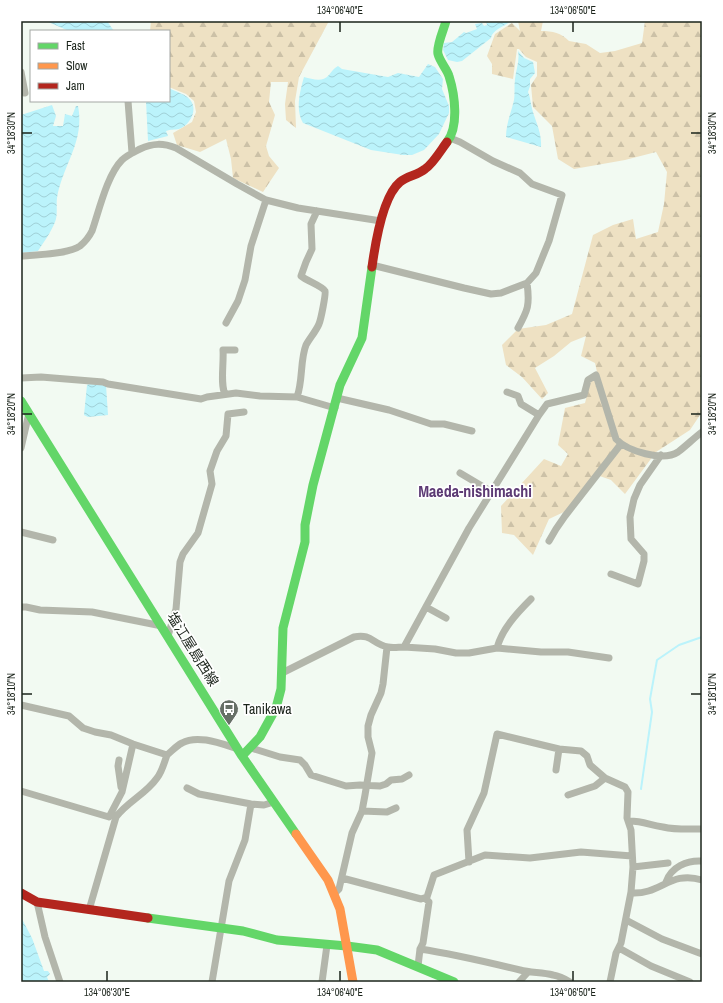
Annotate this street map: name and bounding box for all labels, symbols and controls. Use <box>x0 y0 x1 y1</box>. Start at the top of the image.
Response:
text: 134°06'40"E <box>317 4 363 17</box>
text: 134°06'50"E <box>550 4 596 17</box>
legend <box>30 30 170 102</box>
text: Fast <box>66 38 85 54</box>
text: Slow <box>66 58 88 74</box>
text: Jam <box>66 78 85 94</box>
text: 34°18'30"N <box>5 112 18 154</box>
text: 34°18'30"N <box>706 112 719 154</box>
text: 34°18'20"N <box>5 393 18 435</box>
text: 34°18'20"N <box>706 393 719 435</box>
district label: Maeda-nishimachi <box>418 480 532 502</box>
street label: 塩江屋島西線 <box>163 609 223 689</box>
text: 34°18'10"N <box>5 673 18 715</box>
text: 34°18'10"N <box>706 673 719 715</box>
bus stop icon: Tanikawa <box>218 698 240 726</box>
place label: Tanikawa <box>243 700 292 718</box>
text: 134°06'30"E <box>84 986 130 999</box>
text: 134°06'40"E <box>317 986 363 999</box>
text: 134°06'50"E <box>550 986 596 999</box>

